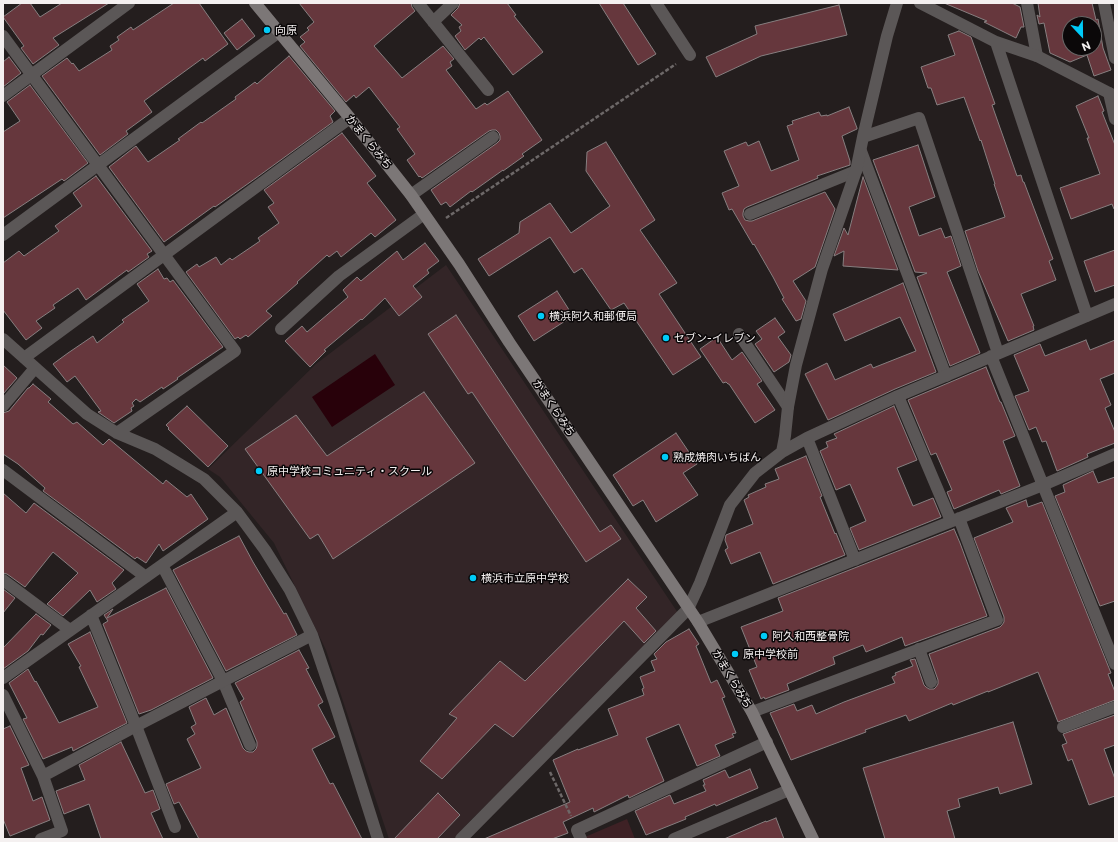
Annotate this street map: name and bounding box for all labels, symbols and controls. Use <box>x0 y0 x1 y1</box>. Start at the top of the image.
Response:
north arrow <box>1062 16 1102 56</box>
place label: 向原 <box>275 23 297 37</box>
marker: 向原 <box>262 25 272 35</box>
text: N <box>1080 39 1093 54</box>
street label: かまくらみち <box>343 112 395 172</box>
place label: 横浜阿久和郵便局 <box>549 309 637 323</box>
marker: 横浜阿久和郵便局 <box>536 311 546 321</box>
place label: セブン-イレブン <box>674 331 756 345</box>
marker: セブン-イレブン <box>661 333 671 343</box>
street label: かまくらみち <box>530 377 578 439</box>
place label: 熟成焼肉いちばん <box>673 450 761 464</box>
marker: 熟成焼肉いちばん <box>660 452 670 462</box>
place label: 原中学校コミュニティ・スクール <box>267 464 432 478</box>
marker: 原中学校コミュニティ・スクール <box>254 466 264 476</box>
place label: 横浜市立原中学校 <box>481 571 569 585</box>
marker: 横浜市立原中学校 <box>468 573 478 583</box>
place label: 阿久和西整骨院 <box>772 629 849 643</box>
marker: 阿久和西整骨院 <box>759 631 769 641</box>
street label: かまくらみち <box>709 647 755 711</box>
place label: 原中学校前 <box>743 647 798 661</box>
marker: 原中学校前 <box>730 649 740 659</box>

